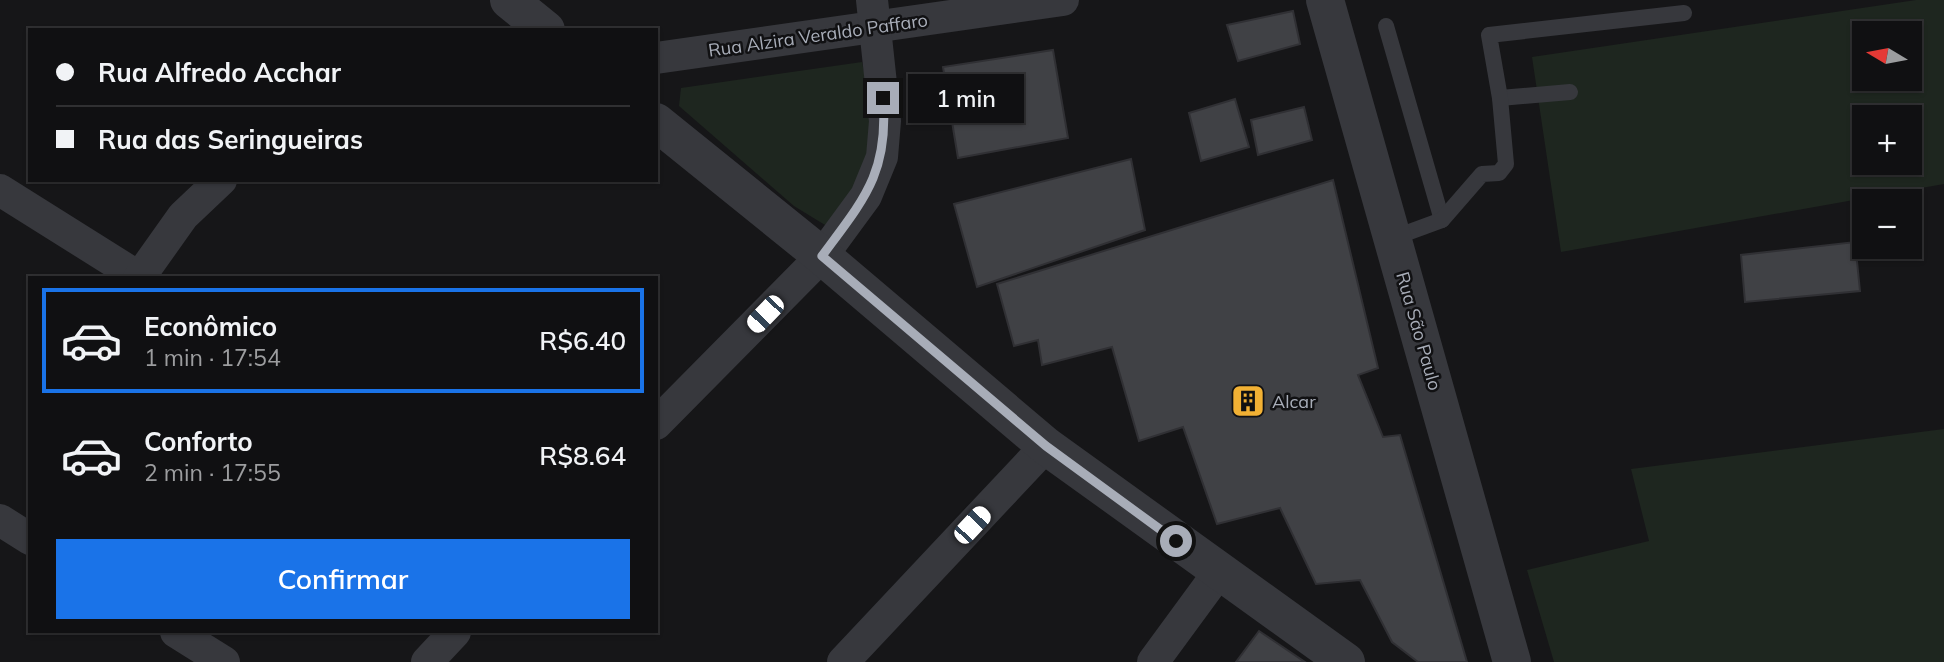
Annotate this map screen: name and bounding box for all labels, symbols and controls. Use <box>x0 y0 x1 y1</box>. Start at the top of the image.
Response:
street label: Rua Alzira Veraldo Paffaro <box>707 8 929 62</box>
north arrow <box>1852 21 1922 91</box>
map controls <box>1852 21 1922 259</box>
text: Rua Alfredo Acchar <box>98 56 341 89</box>
callout: 1 min <box>908 74 1023 122</box>
route end <box>867 82 899 114</box>
text: 1 min <box>936 84 996 113</box>
button: + <box>1852 105 1922 175</box>
text: Rua das Seringueiras <box>98 123 363 156</box>
button: − <box>1852 189 1922 259</box>
street label: Rua São Paulo <box>1391 269 1447 393</box>
car <box>743 292 788 336</box>
icon: car <box>60 309 123 372</box>
text: Econômico <box>144 310 277 343</box>
text: R$6.40 <box>539 324 626 357</box>
text: 1 min · 17:54 <box>144 343 281 372</box>
building icon: Alcar <box>1229 382 1267 420</box>
place label: Alcar <box>1272 390 1316 413</box>
icon: car <box>60 424 123 487</box>
text: Conforto <box>144 425 253 458</box>
text: R$8.64 <box>539 439 626 472</box>
text: 2 min · 17:55 <box>144 458 281 487</box>
car <box>950 502 995 548</box>
route start <box>1160 525 1192 557</box>
button: Confirmar <box>56 539 630 619</box>

